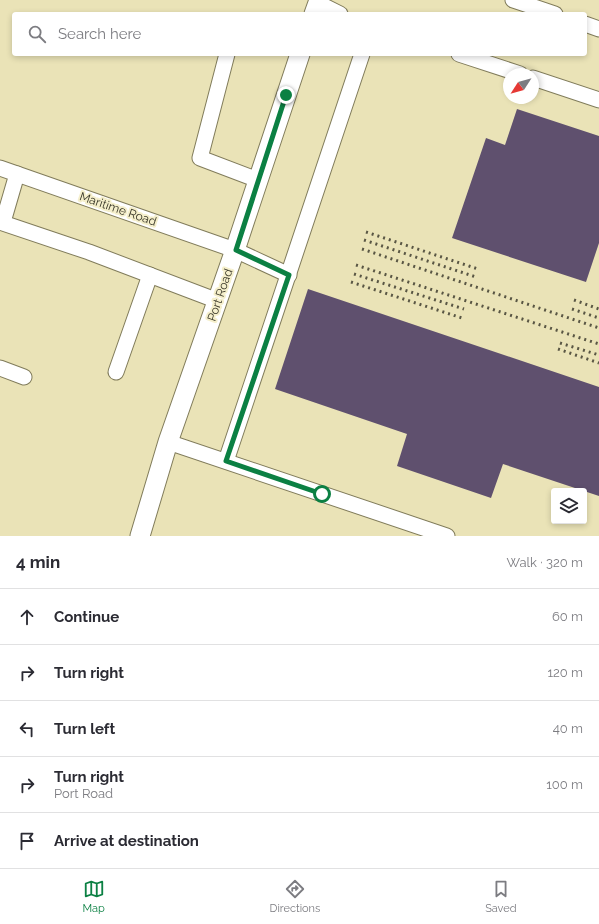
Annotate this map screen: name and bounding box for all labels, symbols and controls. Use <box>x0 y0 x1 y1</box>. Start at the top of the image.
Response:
search box <box>12 12 587 56</box>
icon: search <box>26 23 48 45</box>
text: Search here <box>58 25 141 43</box>
north arrow <box>503 68 539 104</box>
route end <box>277 86 295 104</box>
street label: Maritime Road <box>78 189 158 229</box>
street label: Port Road <box>204 267 236 323</box>
route start <box>313 485 331 503</box>
map controls <box>551 488 587 524</box>
button: layers <box>551 488 587 524</box>
text: 4 min <box>16 552 60 572</box>
text: Walk · 320 m <box>507 555 583 570</box>
icon: ahead <box>16 606 38 628</box>
text: Continue <box>54 608 119 626</box>
text: 60 m <box>552 609 583 624</box>
icon: right <box>16 662 38 684</box>
text: Turn right <box>54 664 124 682</box>
text: 120 m <box>547 665 583 680</box>
icon: left <box>16 718 38 740</box>
text: Turn left <box>54 720 115 738</box>
text: 40 m <box>553 721 583 736</box>
text: Turn right <box>54 768 124 786</box>
icon: right <box>16 774 38 796</box>
text: 100 m <box>546 777 583 792</box>
text: Port Road <box>54 786 113 801</box>
icon: arrive <box>16 830 38 852</box>
text: Arrive at destination <box>54 832 199 850</box>
tab: Map <box>82 878 105 915</box>
tab: Directions <box>270 878 320 915</box>
tab: Saved <box>485 878 517 915</box>

